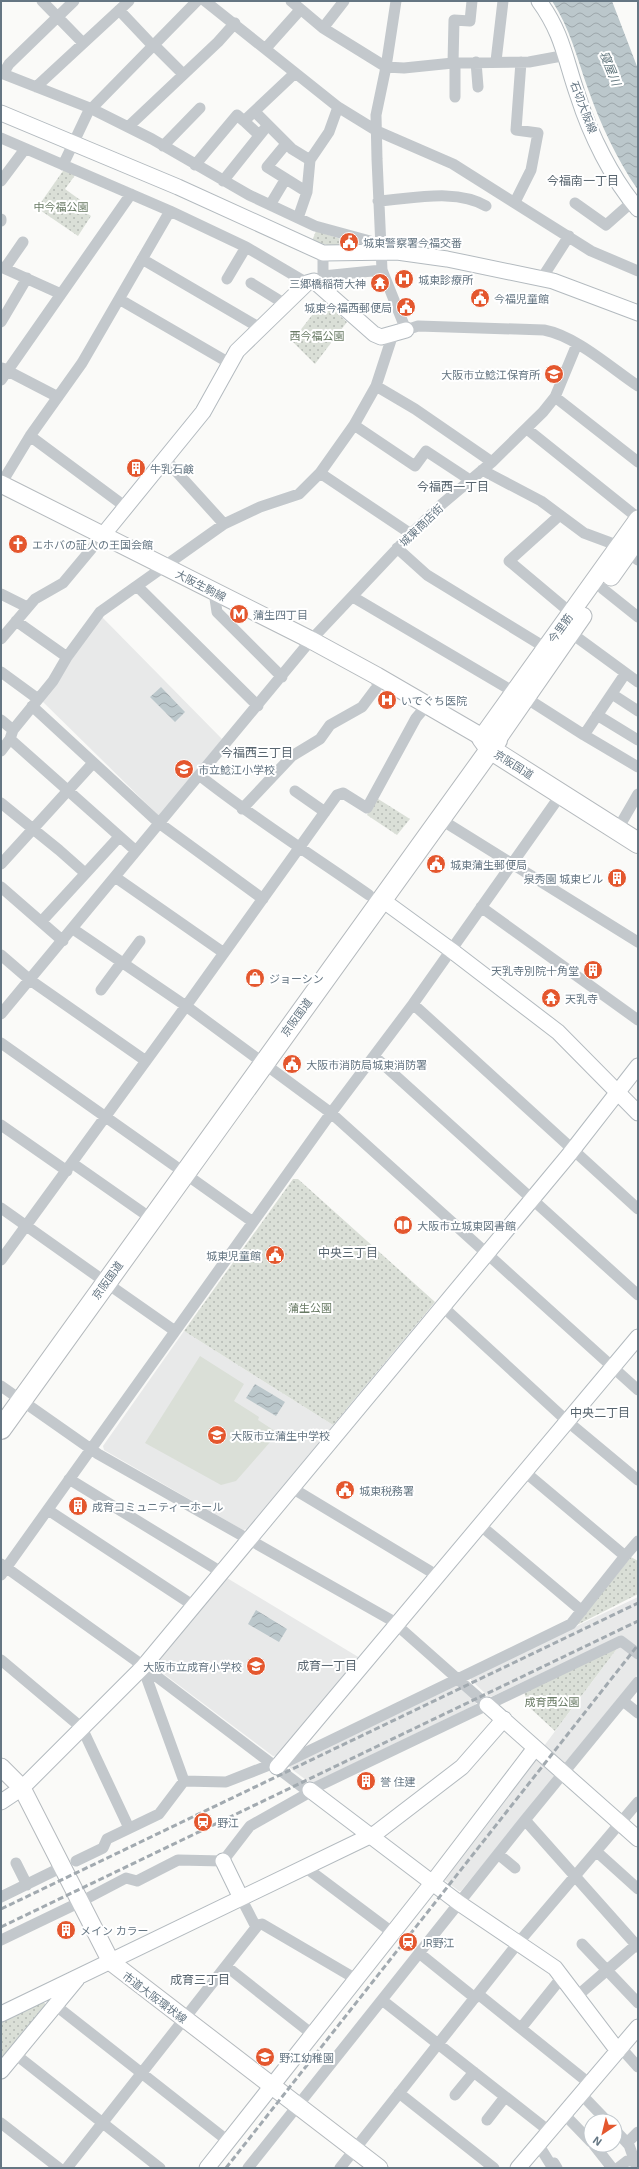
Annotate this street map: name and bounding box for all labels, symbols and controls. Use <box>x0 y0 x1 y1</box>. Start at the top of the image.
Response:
water label: 寝屋川 <box>598 49 625 89</box>
street label: 石切大阪線 <box>568 79 600 135</box>
district label: 今福南一丁目 <box>547 173 619 187</box>
park label: 中今福公園 <box>34 200 89 213</box>
public building icon: 城東警察署今福交番 <box>338 231 360 253</box>
place label: 城東警察署今福交番 <box>363 236 462 249</box>
hospital icon: 城東診療所 <box>393 268 415 290</box>
temple icon: 三郷橋稲荷大神 <box>369 272 391 294</box>
place label: 城東診療所 <box>418 273 474 286</box>
place label: 三郷橋稲荷大神 <box>289 277 366 290</box>
public building icon: 今福児童館 <box>469 287 491 309</box>
place label: 今福児童館 <box>494 292 549 305</box>
public building icon: 城東今福西郵便局 <box>395 296 417 318</box>
place label: 城東今福西郵便局 <box>304 301 392 314</box>
park label: 西今福公園 <box>290 329 345 342</box>
school or university icon: 大阪市立鯰江保育所 <box>543 363 565 385</box>
place label: 大阪市立鯰江保育所 <box>441 368 541 381</box>
building icon: 牛乳石鹸 <box>125 457 147 479</box>
place label: 牛乳石鹸 <box>150 462 194 475</box>
district label: 今福西一丁目 <box>417 479 489 493</box>
street label: 城東商店街 <box>397 501 445 549</box>
church icon: エホバの証人の王国会館 <box>7 533 29 555</box>
place label: エホバの証人の王国会館 <box>32 538 153 551</box>
street label: 大阪生駒線 <box>174 567 228 603</box>
metro station icon: 蒲生四丁目 <box>228 603 250 625</box>
place label: 蒲生四丁目 <box>253 608 308 621</box>
street label: 今里筋 <box>545 611 575 645</box>
hospital icon: いでぐち医院 <box>376 689 398 711</box>
place label: いでぐち医院 <box>401 694 467 707</box>
district label: 今福西三丁目 <box>221 745 293 759</box>
street label: 京阪国道 <box>492 747 536 781</box>
school or university icon: 市立鯰江小学校 <box>173 758 195 780</box>
place label: 市立鯰江小学校 <box>198 763 275 776</box>
public building icon: 城東蒲生郵便局 <box>425 853 447 875</box>
place label: 城東蒲生郵便局 <box>450 858 527 871</box>
building icon: 泉秀園 城東ビル <box>606 867 628 889</box>
place label: 泉秀園 城東ビル <box>524 872 603 885</box>
building icon: 天乳寺別院十角堂 <box>582 959 604 981</box>
place label: 天乳寺別院十角堂 <box>491 964 579 977</box>
shop icon: ジョーシン <box>244 967 266 989</box>
place label: ジョーシン <box>269 972 324 985</box>
temple icon: 天乳寺 <box>540 987 562 1009</box>
place label: 天乳寺 <box>565 992 598 1005</box>
street label: 京阪国道 <box>278 995 314 1039</box>
public building icon: 大阪市消防局城東消防署 <box>281 1053 303 1075</box>
place label: 大阪市消防局城東消防署 <box>306 1058 427 1071</box>
library icon: 大阪市立城東図書館 <box>392 1214 414 1236</box>
place label: 大阪市立城東図書館 <box>417 1219 516 1232</box>
public building icon: 城東児童館 <box>264 1244 286 1266</box>
district label: 中央三丁目 <box>318 1245 378 1259</box>
place label: 城東児童館 <box>206 1249 261 1262</box>
street label: 京阪国道 <box>89 1258 125 1302</box>
park label: 蒲生公園 <box>288 1301 332 1314</box>
district label: 中央二丁目 <box>570 1405 630 1419</box>
school or university icon: 大阪市立蒲生中学校 <box>206 1424 228 1446</box>
place label: 大阪市立蒲生中学校 <box>231 1429 330 1442</box>
public building icon: 城東税務署 <box>334 1479 356 1501</box>
place label: 城東税務署 <box>359 1484 414 1497</box>
building icon: 成育コミュニティーホール <box>67 1495 89 1517</box>
place label: 成育コミュニティーホール <box>92 1500 223 1513</box>
school or university icon: 大阪市立成育小学校 <box>245 1655 267 1677</box>
district label: 成育一丁目 <box>297 1658 357 1672</box>
place label: 大阪市立成育小学校 <box>143 1660 242 1673</box>
park label: 成育西公園 <box>525 1695 580 1708</box>
building icon: 誉 住建 <box>355 1770 377 1792</box>
place label: 誉 住建 <box>380 1775 415 1788</box>
station icon: 野江 <box>192 1811 214 1833</box>
place label: 野江 <box>217 1816 239 1829</box>
building icon: メイン カラー <box>55 1919 77 1941</box>
place label: メイン カラー <box>80 1924 148 1937</box>
station icon: JR野江 <box>397 1931 419 1953</box>
place label: JR野江 <box>422 1936 455 1949</box>
street label: 市道大阪環状線 <box>120 1969 190 2025</box>
district label: 成育三丁目 <box>170 1972 230 1986</box>
school or university icon: 野江幼稚園 <box>254 2046 276 2068</box>
place label: 野江幼稚園 <box>279 2051 334 2064</box>
north arrow <box>583 2113 623 2153</box>
text: N <box>590 2134 604 2149</box>

